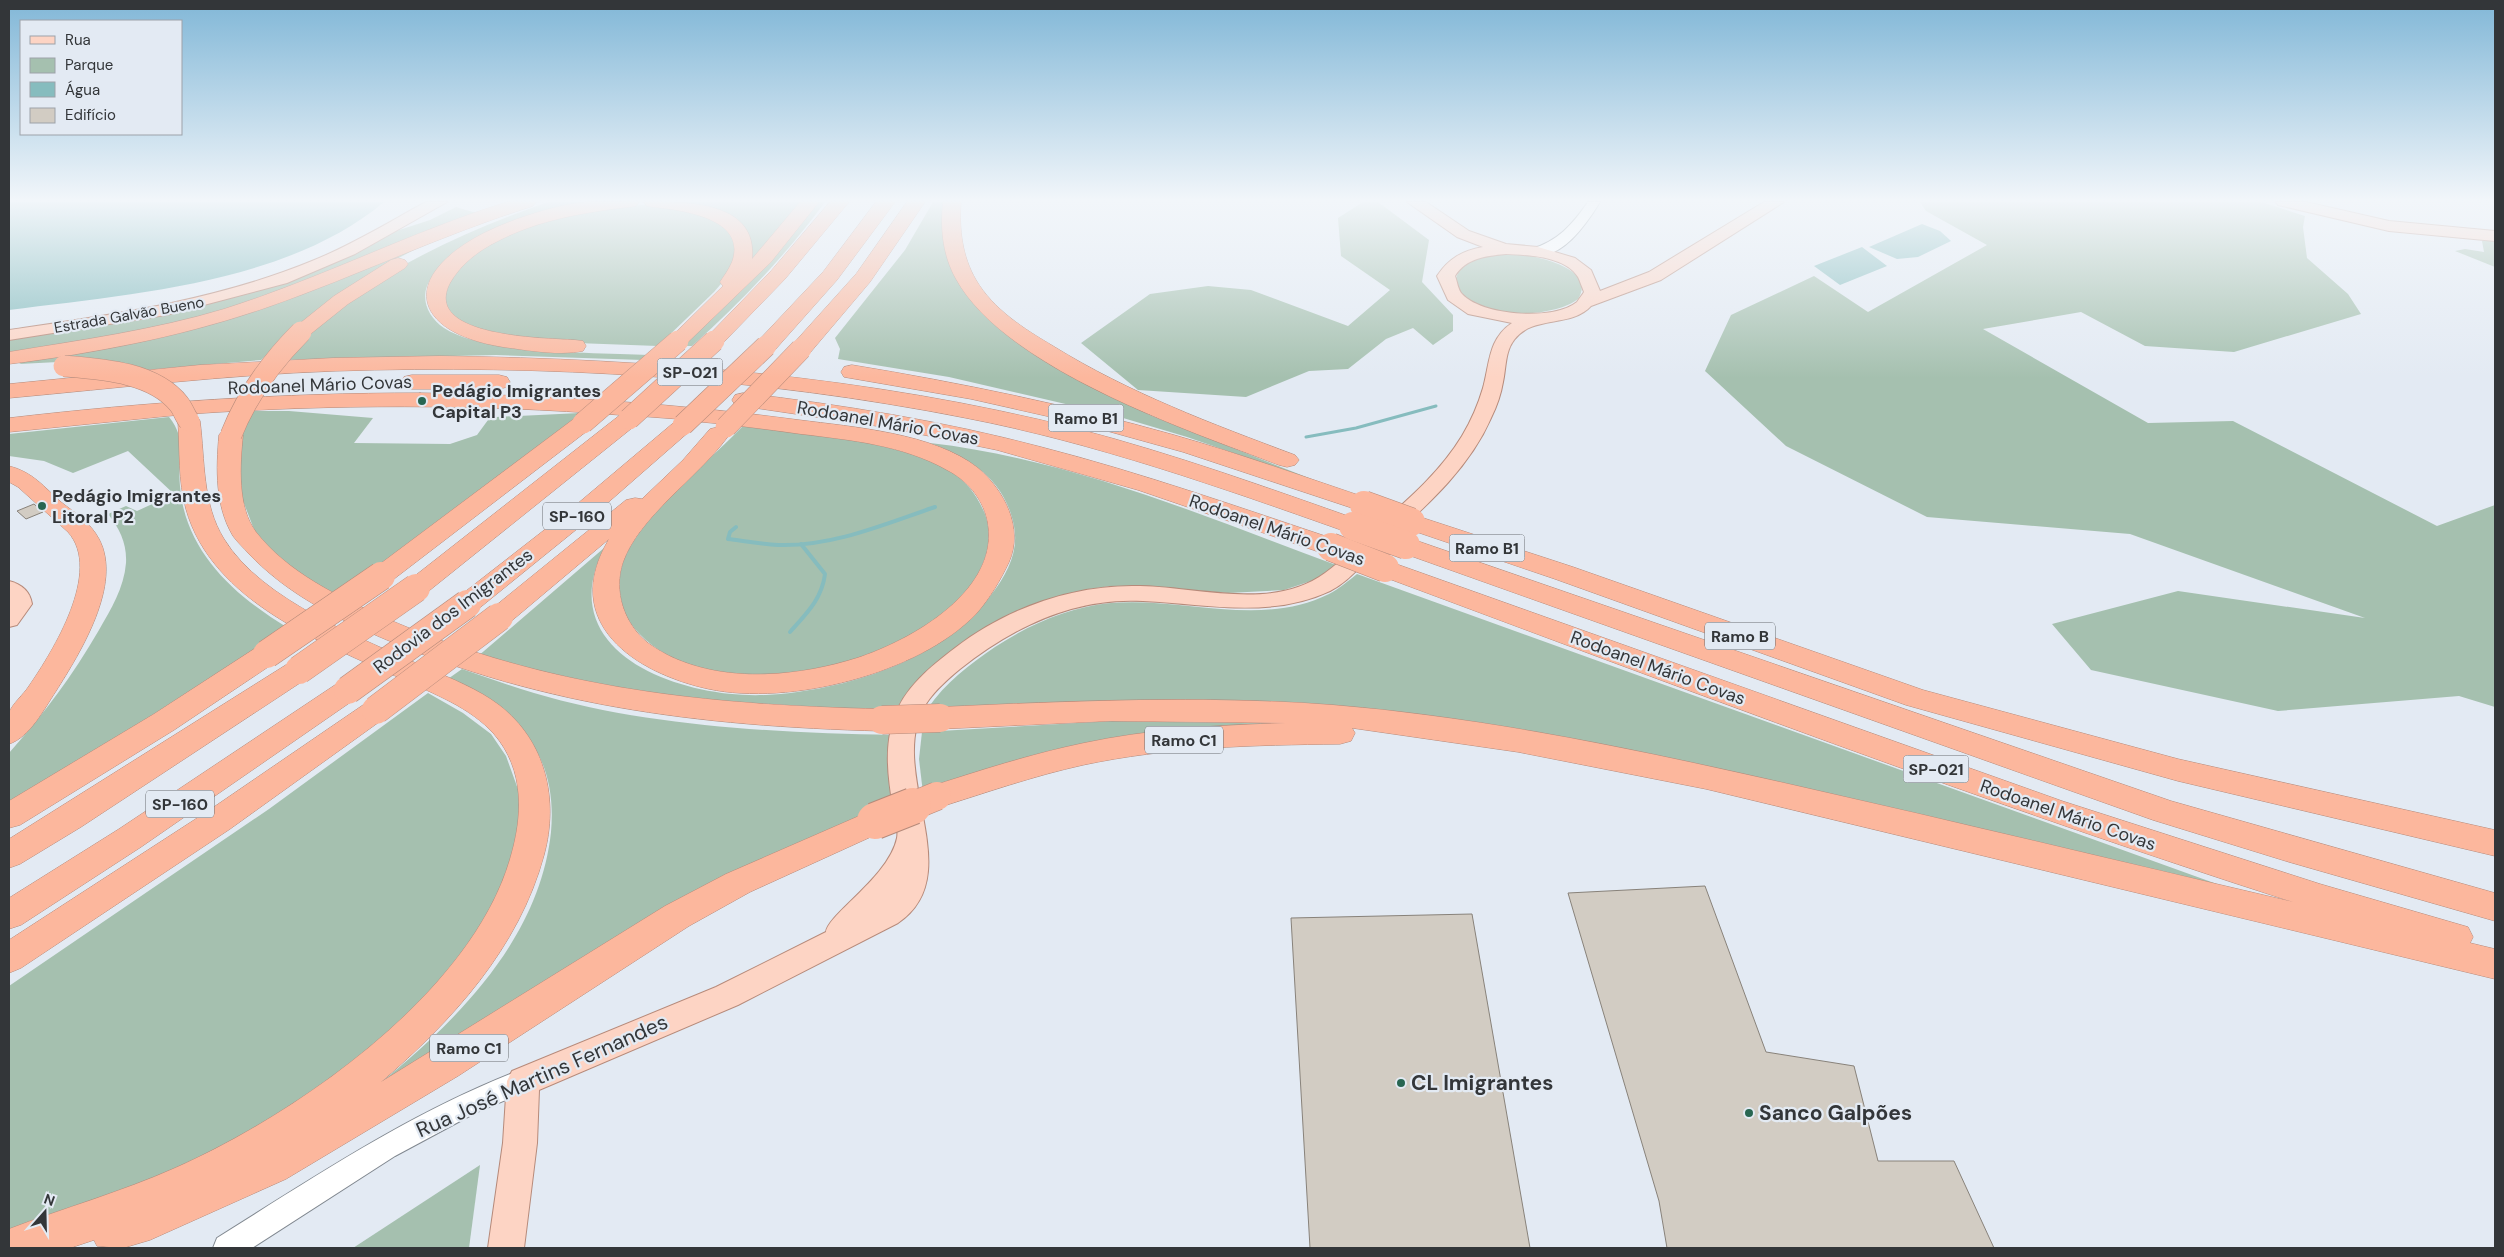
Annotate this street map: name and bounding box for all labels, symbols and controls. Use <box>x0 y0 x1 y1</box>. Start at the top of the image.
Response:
legend <box>20 20 182 135</box>
text: Rua <box>65 30 91 50</box>
text: Parque <box>65 55 113 75</box>
text: Água <box>65 80 100 100</box>
text: Edifício <box>65 105 116 125</box>
street label: Estrada Galvão Bueno <box>52 292 206 338</box>
road number: SP-021 <box>658 358 722 386</box>
street label: Rodoanel Mário Covas <box>227 370 413 400</box>
place label: Pedágio Imigrantes Capital P3 <box>432 379 601 424</box>
marker: Pedágio Imigrantes Capital P3 <box>416 395 428 407</box>
street label: Rodoanel Mário Covas <box>795 395 981 451</box>
road number: Ramo B1 <box>1048 404 1124 432</box>
place label: Pedágio Imigrantes Litoral P2 <box>52 484 221 529</box>
street label: Rodoanel Mário Covas <box>1186 489 1368 571</box>
marker: Pedágio Imigrantes Litoral P2 <box>36 500 48 512</box>
road number: SP-160 <box>543 502 611 530</box>
road number: Ramo B1 <box>1450 534 1524 562</box>
street label: Rodovia dos Imigrantes <box>368 543 538 679</box>
road number: Ramo B <box>1705 622 1775 650</box>
street label: Rodoanel Mário Covas <box>1567 625 1749 711</box>
road number: Ramo C1 <box>1145 726 1223 754</box>
road number: SP-021 <box>1904 756 1968 782</box>
street label: Rodoanel Mário Covas <box>1977 774 2159 856</box>
road number: SP-160 <box>146 791 214 818</box>
street label: Rua José Martins Fernandes <box>412 1008 672 1144</box>
road number: Ramo C1 <box>430 1034 508 1062</box>
place label: CL Imigrantes <box>1411 1069 1553 1097</box>
marker: CL Imigrantes <box>1395 1077 1407 1089</box>
place label: Sanco Galpões <box>1759 1099 1912 1127</box>
marker: Sanco Galpões <box>1743 1107 1755 1119</box>
north arrow <box>20 1187 70 1237</box>
text: N <box>42 1190 57 1210</box>

